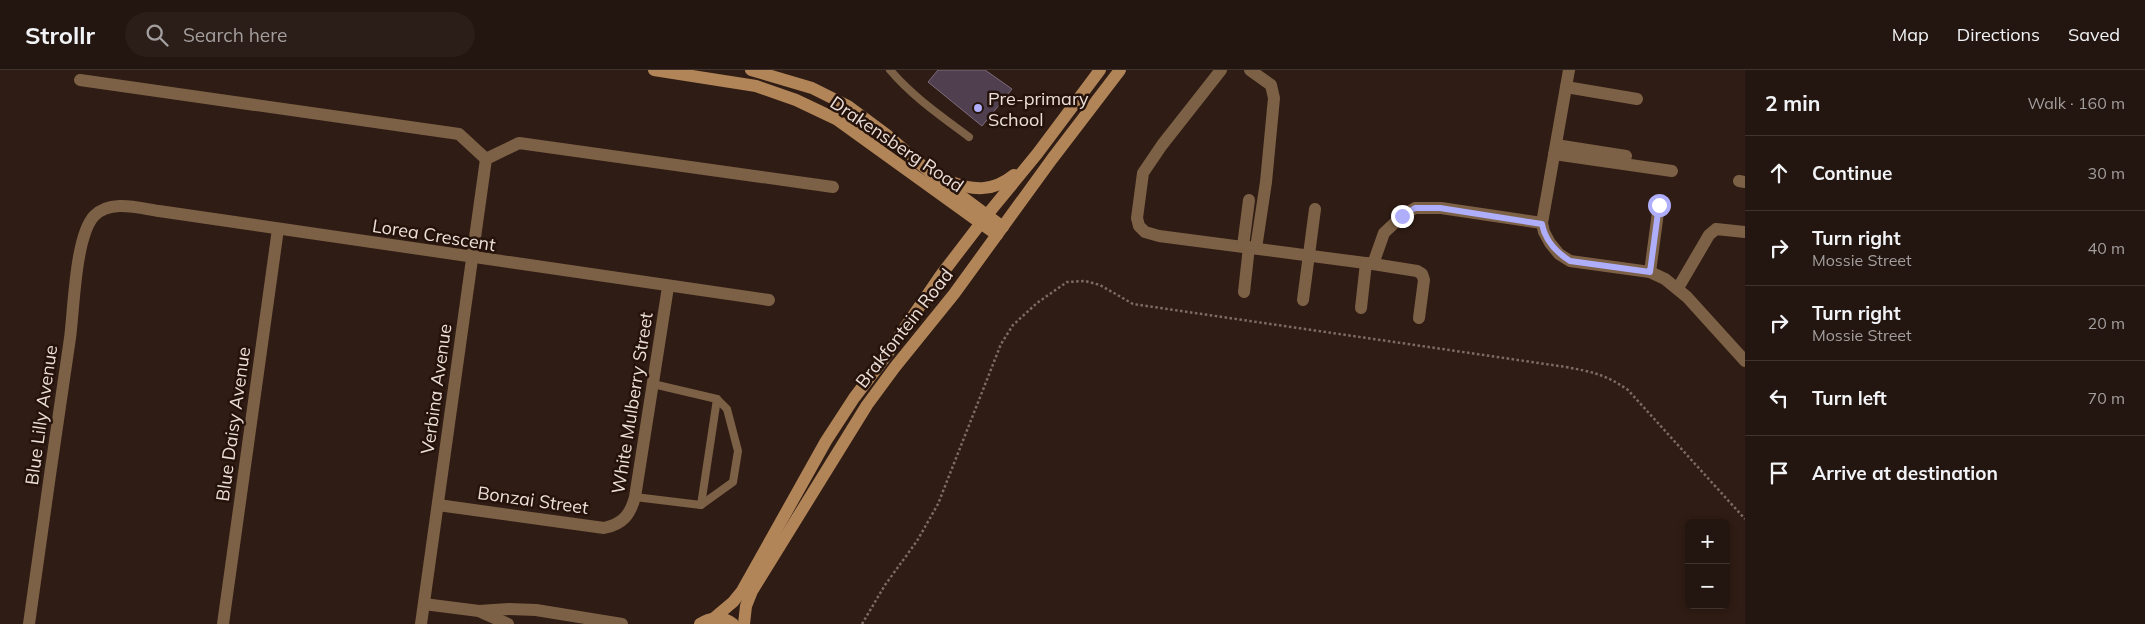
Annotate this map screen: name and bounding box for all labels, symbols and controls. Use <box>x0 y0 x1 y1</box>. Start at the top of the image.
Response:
search box <box>125 12 475 57</box>
text: Strollr <box>25 20 95 50</box>
icon: search <box>143 21 171 49</box>
text: Search here <box>183 23 287 47</box>
text: Map <box>1892 23 1929 46</box>
text: Directions <box>1957 23 2040 46</box>
text: Saved <box>2068 23 2120 46</box>
place label: Pre-primary School <box>988 87 1089 131</box>
text: 2 min <box>1765 90 1820 116</box>
street label: Drakensberg Road <box>826 91 968 197</box>
text: Walk · 160 m <box>2027 93 2125 113</box>
marker: Pre-primary School <box>972 102 984 114</box>
icon: ahead <box>1765 159 1793 187</box>
text: Continue <box>1812 161 1892 185</box>
text: 30 m <box>2088 163 2125 183</box>
route start <box>1648 194 1671 217</box>
route end <box>1391 205 1414 228</box>
street label: Lorea Crescent <box>371 214 497 256</box>
text: Turn right <box>1812 226 1901 250</box>
icon: right <box>1765 234 1793 262</box>
text: 40 m <box>2088 238 2125 258</box>
text: Mossie Street <box>1812 250 1912 270</box>
street label: Brakfontein Road <box>850 264 958 392</box>
text: Turn right <box>1812 301 1901 325</box>
icon: right <box>1765 309 1793 337</box>
street label: White Mulberry Street <box>606 310 658 496</box>
text: 20 m <box>2088 313 2125 333</box>
street label: Verbina Avenue <box>415 322 457 456</box>
text: Mossie Street <box>1812 325 1912 345</box>
street label: Blue Lilly Avenue <box>20 344 62 486</box>
street label: Blue Daisy Avenue <box>211 345 255 503</box>
icon: left <box>1765 384 1793 412</box>
text: Turn left <box>1812 386 1887 410</box>
text: 70 m <box>2088 388 2125 408</box>
icon: arrive <box>1765 459 1793 487</box>
text: Arrive at destination <box>1812 461 1998 485</box>
street label: Bonzai Street <box>476 481 590 519</box>
map controls <box>1685 519 1730 609</box>
button: + <box>1685 519 1730 564</box>
button: − <box>1685 564 1730 609</box>

